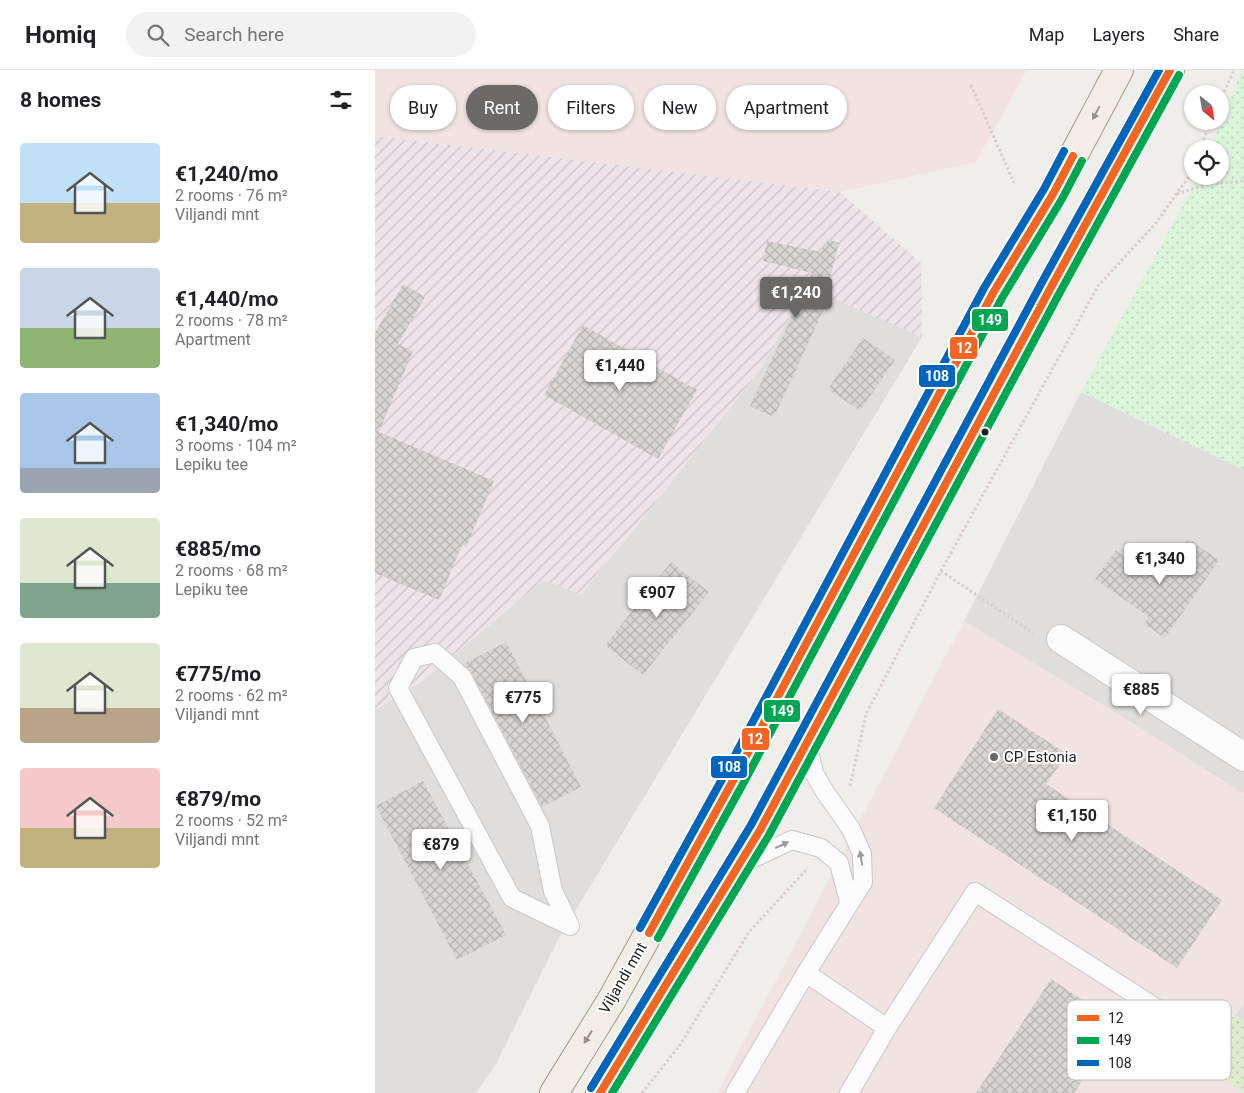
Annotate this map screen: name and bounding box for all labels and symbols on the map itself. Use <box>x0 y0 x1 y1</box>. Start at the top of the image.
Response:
north arrow <box>1184 85 1229 130</box>
one-way arrow <box>1092 106 1100 120</box>
pin: €1,240 <box>755 276 837 319</box>
line badge: 149 <box>971 308 1009 332</box>
text: 149 <box>978 312 1002 328</box>
line badge: 12 <box>949 336 978 360</box>
text: 12 <box>956 340 972 356</box>
pin: €1,440 <box>579 350 661 392</box>
line badge: 108 <box>918 364 956 388</box>
text: 108 <box>925 368 949 384</box>
unlabelled marker <box>980 427 990 437</box>
pin: €1,340 <box>1119 542 1201 585</box>
pin: €907 <box>627 576 687 619</box>
pin: €885 <box>1111 674 1171 716</box>
pin: €775 <box>493 682 553 724</box>
line badge: 149 <box>763 699 801 723</box>
text: 149 <box>770 703 794 719</box>
line badge: 12 <box>741 727 770 751</box>
text: 12 <box>747 731 763 747</box>
place label: CP Estonia <box>1004 748 1077 766</box>
marker: CP Estonia <box>988 751 1000 763</box>
line badge: 108 <box>710 755 748 779</box>
text: 108 <box>717 759 741 775</box>
pin: €1,150 <box>1031 800 1113 842</box>
pin: €879 <box>411 828 471 871</box>
one-way arrow <box>775 841 790 849</box>
one-way arrow <box>857 849 865 865</box>
street label: Viljandi mnt <box>595 939 651 1017</box>
legend <box>1067 1000 1231 1080</box>
text: 12 <box>1108 1010 1124 1026</box>
one-way arrow <box>584 1031 593 1044</box>
text: 149 <box>1108 1032 1132 1048</box>
text: 108 <box>1108 1055 1132 1071</box>

